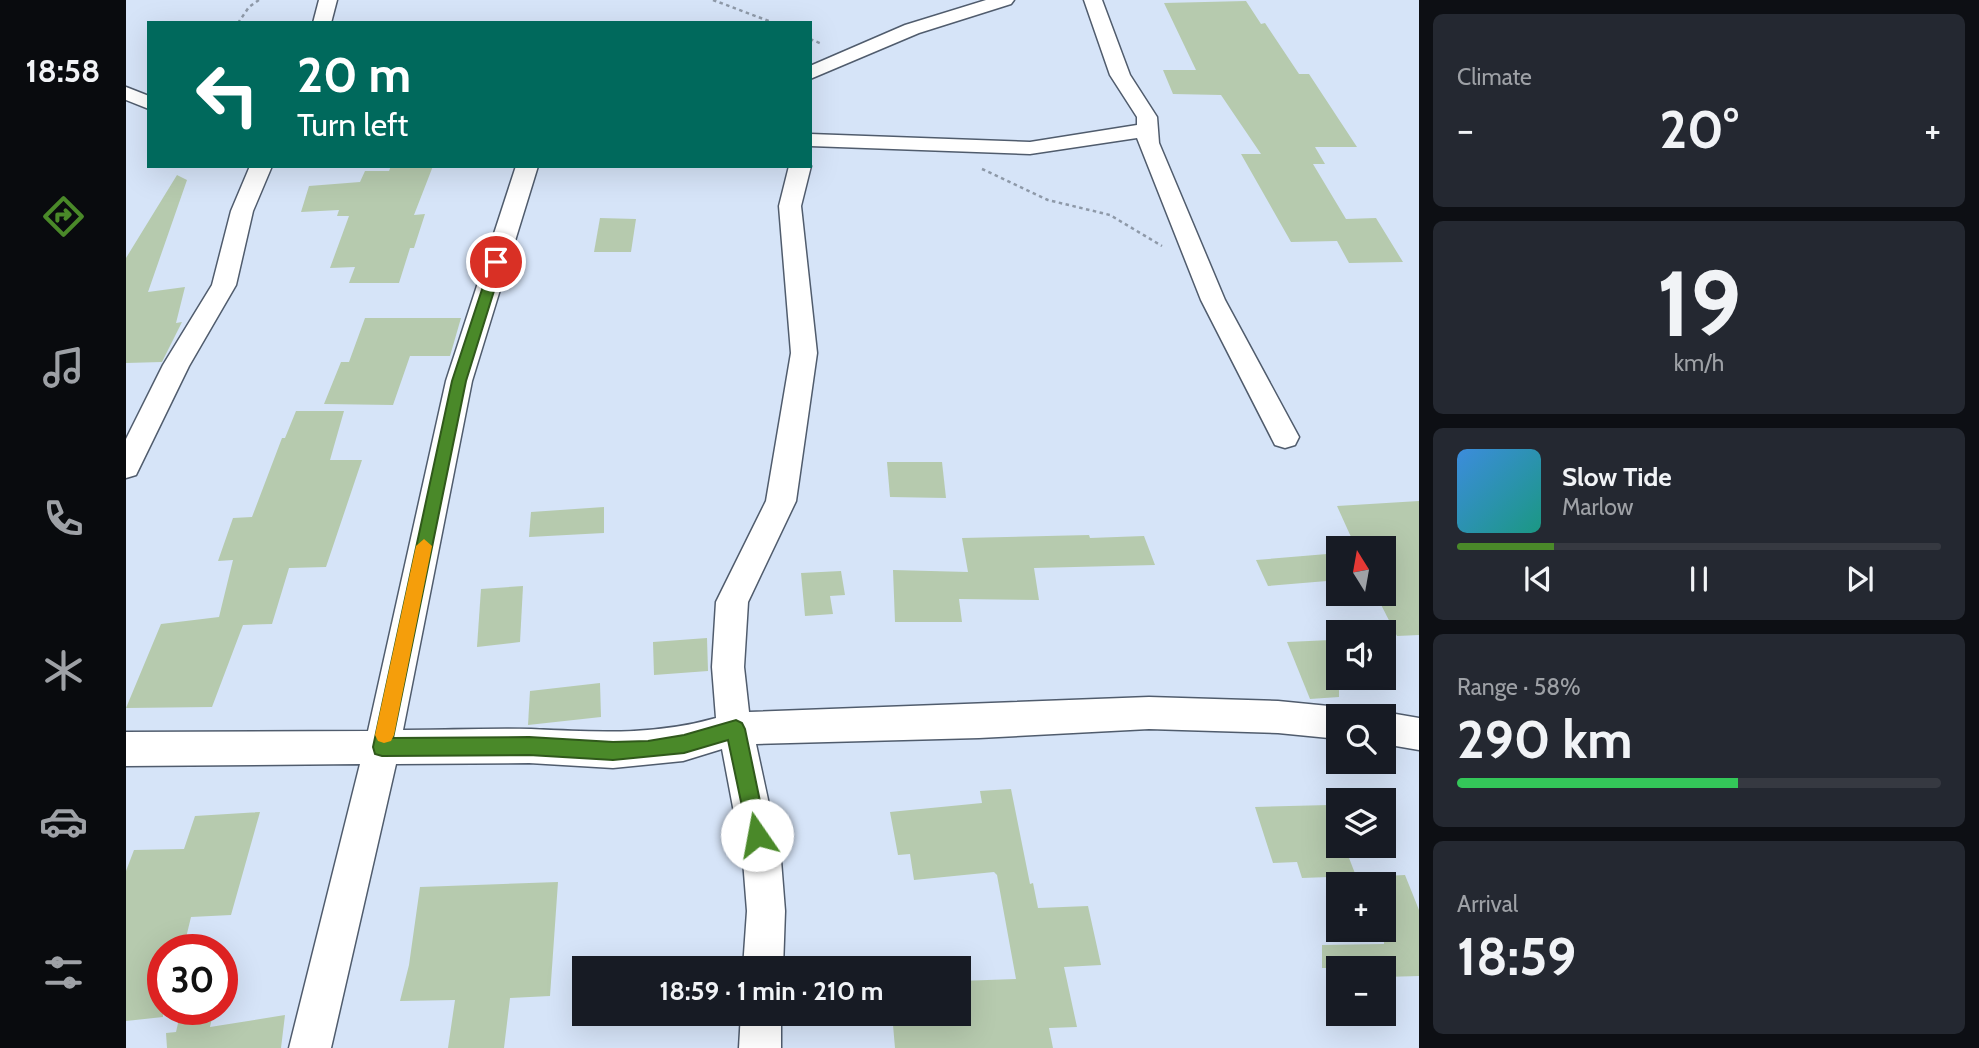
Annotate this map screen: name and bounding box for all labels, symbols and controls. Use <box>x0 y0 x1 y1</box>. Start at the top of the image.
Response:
text: 20 m <box>297 45 411 104</box>
icon: left <box>182 49 273 140</box>
text: 18:58 <box>26 51 100 90</box>
text: Climate <box>1457 63 1532 91</box>
text: 20° <box>1659 98 1739 161</box>
text: Turn left <box>297 105 408 144</box>
text: − <box>1457 106 1474 153</box>
text: + <box>1924 106 1941 153</box>
icon: directions <box>39 192 88 241</box>
pin <box>466 232 526 292</box>
icon: arrive <box>477 243 515 281</box>
text: 19 <box>1657 248 1741 359</box>
icon: music <box>39 343 88 392</box>
text: km/h <box>1674 349 1724 377</box>
text: Slow Tide <box>1562 461 1672 493</box>
text: Marlow <box>1562 493 1633 521</box>
icon: phone <box>39 494 88 543</box>
north arrow <box>1326 536 1396 606</box>
map controls <box>1326 536 1396 1026</box>
icon: previous <box>1519 560 1557 598</box>
icon: pause <box>1680 560 1718 598</box>
icon: next <box>1841 560 1879 598</box>
button: sound <box>1326 620 1396 690</box>
icon: climate <box>39 646 88 695</box>
text: Range · 58% <box>1457 673 1581 701</box>
button: search <box>1326 704 1396 774</box>
text: 290 km <box>1457 708 1633 771</box>
button: layers <box>1326 788 1396 858</box>
icon: car <box>39 797 88 846</box>
position arrow <box>720 798 794 872</box>
button: + <box>1326 872 1396 942</box>
text: Arrival <box>1457 890 1518 918</box>
text: 18:59 <box>1457 925 1576 988</box>
speed limit sign: 30 <box>147 934 238 1025</box>
icon: filters <box>39 948 88 997</box>
button: − <box>1326 956 1396 1026</box>
text: 18:59 · 1 min · 210 m <box>660 975 883 1007</box>

